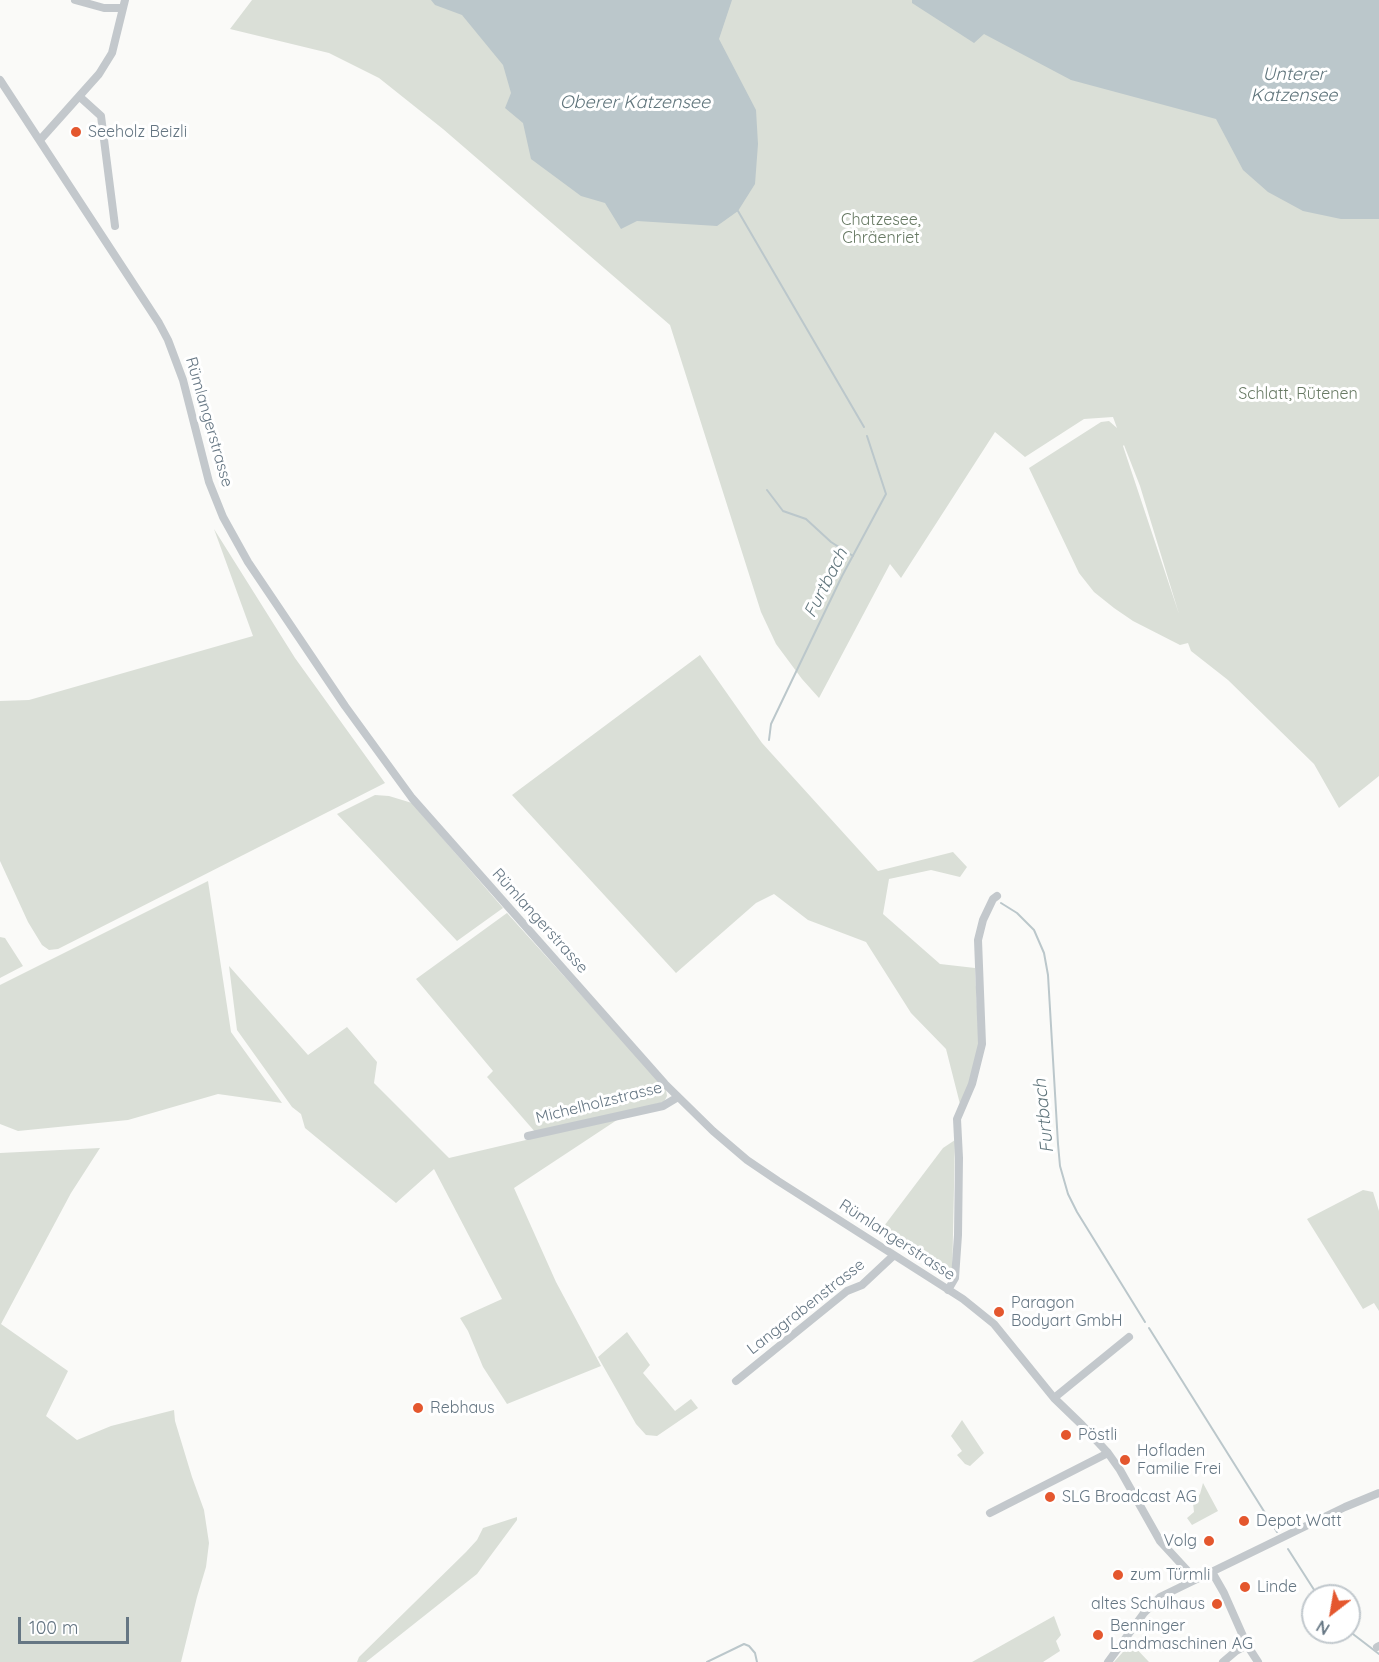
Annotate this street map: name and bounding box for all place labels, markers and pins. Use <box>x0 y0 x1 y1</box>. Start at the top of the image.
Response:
place label: Seeholz Beizli <box>88 122 187 142</box>
marker: Seeholz Beizli <box>69 125 83 139</box>
place label: Paragon Bodyart GmbH <box>1011 1293 1122 1331</box>
marker: Paragon Bodyart GmbH <box>992 1305 1006 1319</box>
place label: Rebhaus <box>430 1398 495 1418</box>
marker: Rebhaus <box>411 1401 425 1415</box>
place label: Pöstli <box>1078 1425 1117 1445</box>
marker: Pöstli <box>1059 1428 1073 1442</box>
place label: Hofladen Familie Frei <box>1137 1441 1221 1479</box>
marker: Hofladen Familie Frei <box>1118 1453 1132 1467</box>
place label: SLG Broadcast AG <box>1062 1487 1197 1507</box>
marker: SLG Broadcast AG <box>1043 1490 1057 1504</box>
place label: Depot Watt <box>1256 1511 1342 1531</box>
marker: Depot Watt <box>1237 1514 1251 1528</box>
place label: Volg <box>1164 1531 1197 1551</box>
marker: Volg <box>1202 1534 1216 1548</box>
place label: zum Türmli <box>1130 1565 1210 1585</box>
marker: zum Türmli <box>1111 1568 1125 1582</box>
place label: Linde <box>1257 1577 1297 1597</box>
marker: Linde <box>1238 1580 1252 1594</box>
place label: altes Schulhaus <box>1091 1594 1205 1614</box>
marker: altes Schulhaus <box>1210 1597 1224 1611</box>
place label: Benninger Landmaschinen AG <box>1110 1616 1253 1654</box>
marker: Benninger Landmaschinen AG <box>1091 1628 1105 1642</box>

